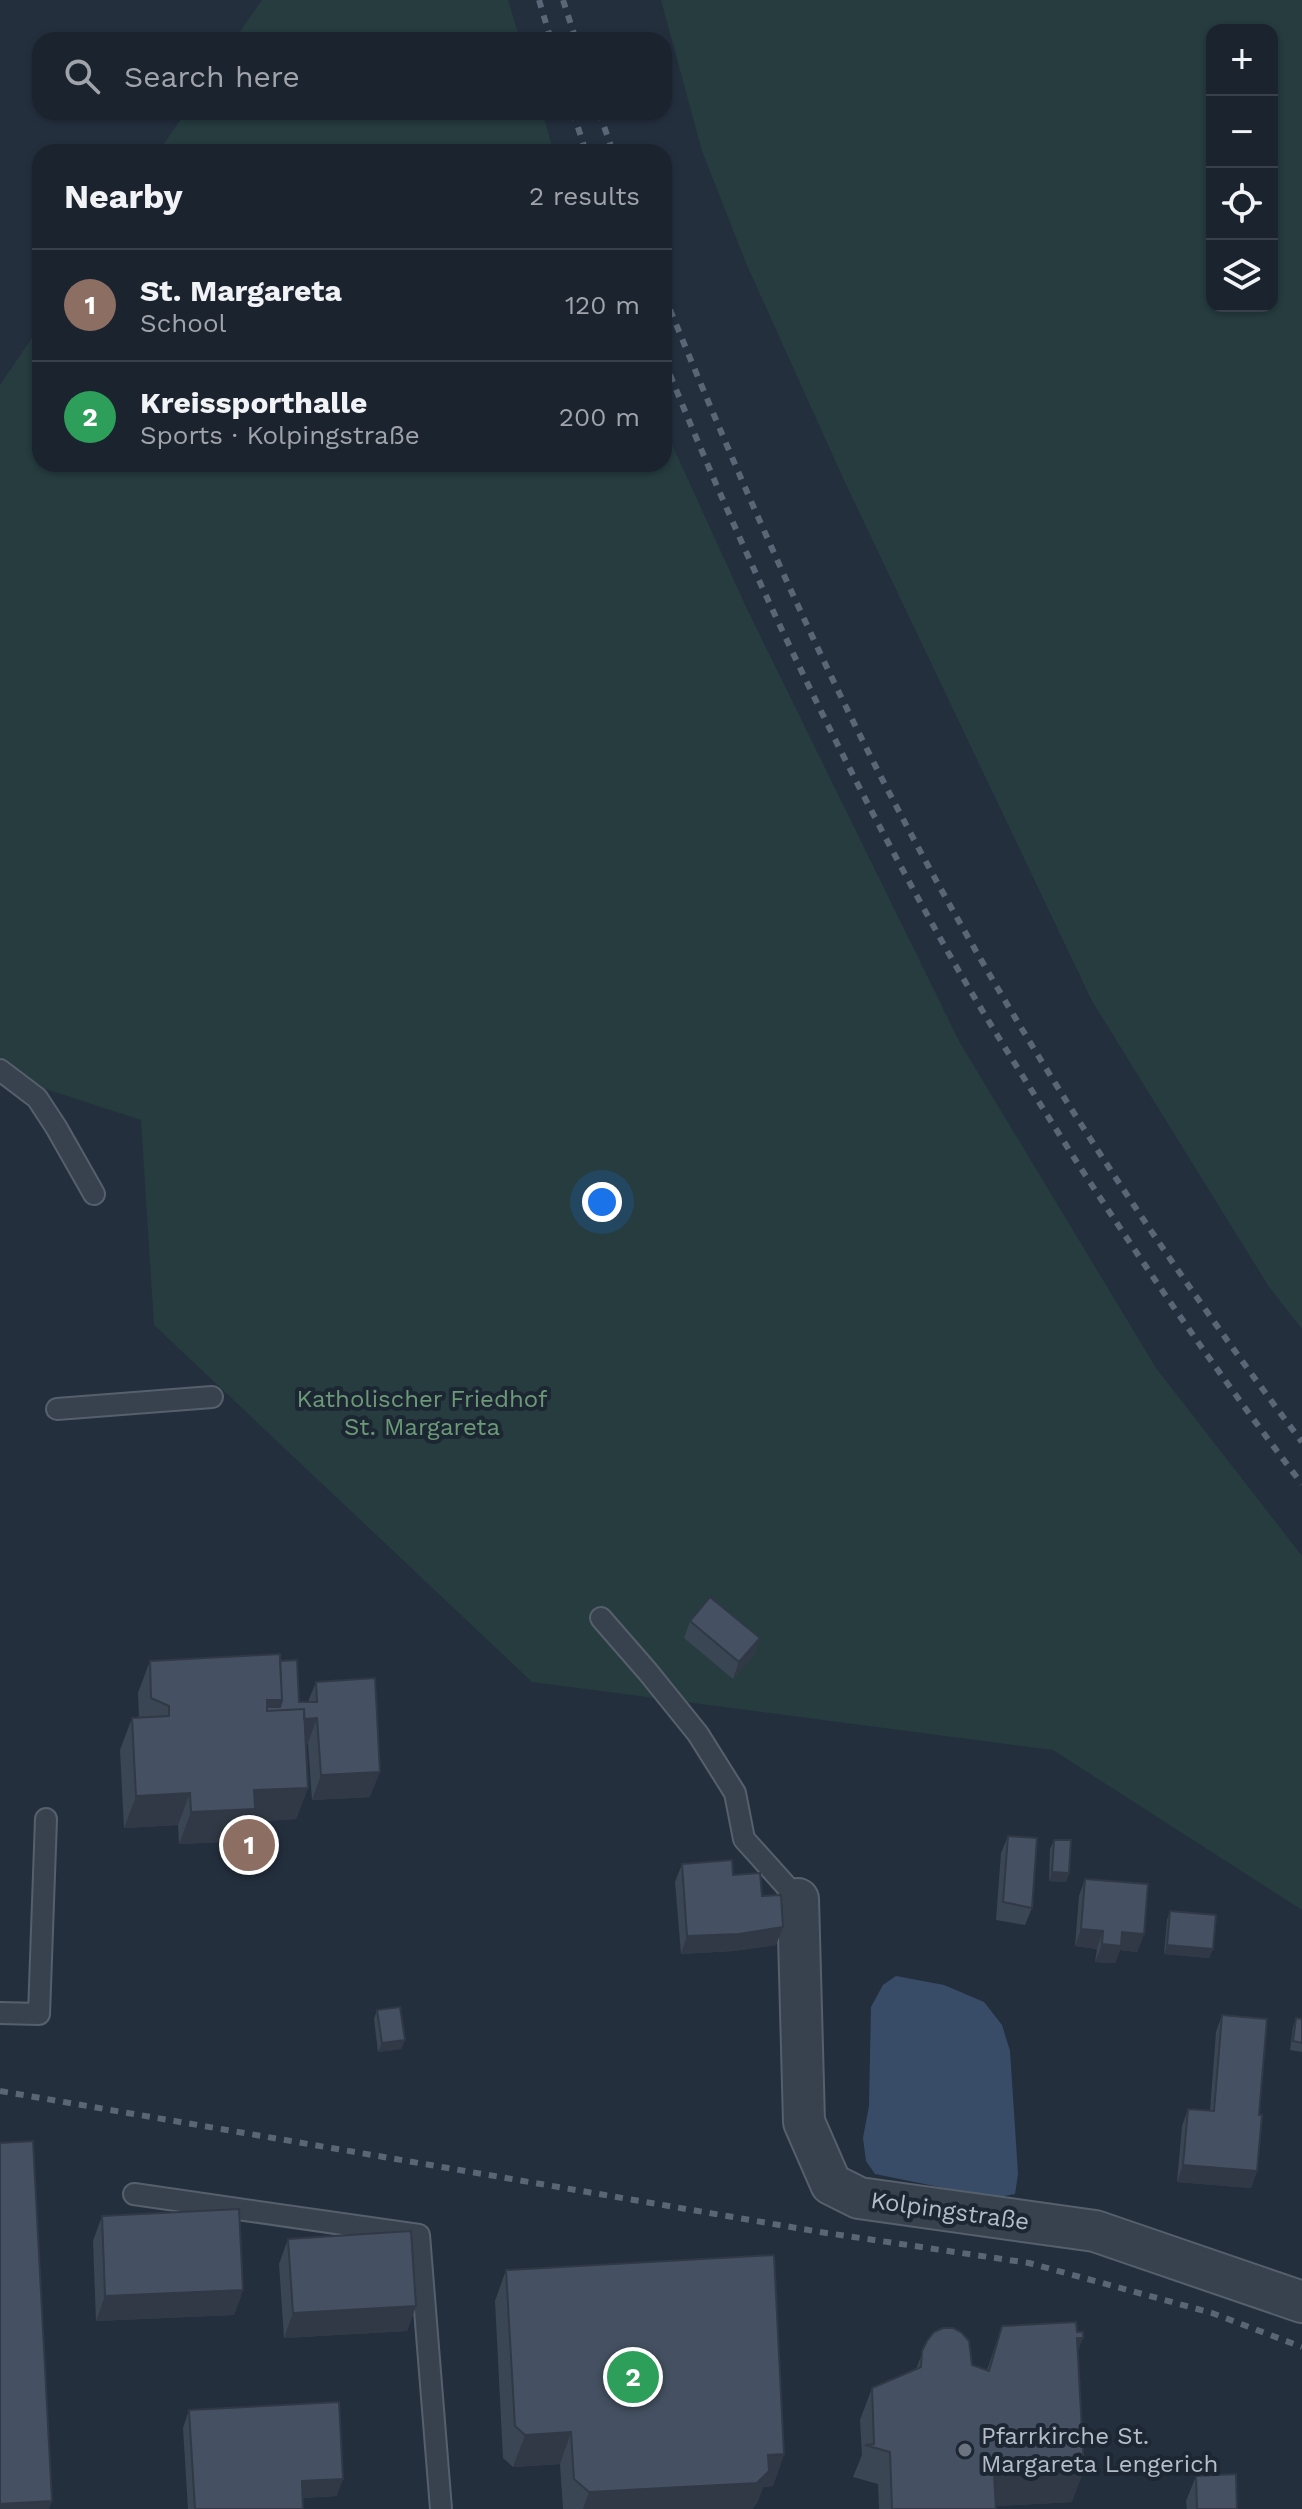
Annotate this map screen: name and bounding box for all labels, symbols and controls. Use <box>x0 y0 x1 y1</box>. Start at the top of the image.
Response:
map controls <box>1206 24 1278 312</box>
button: + <box>1206 24 1278 96</box>
search box <box>32 32 672 120</box>
icon: search <box>60 54 104 98</box>
text: Search here <box>124 59 300 94</box>
button: − <box>1206 96 1278 168</box>
button: locate <box>1206 168 1278 240</box>
text: Nearby <box>64 176 183 216</box>
text: 2 results <box>529 181 640 211</box>
button: layers <box>1206 240 1278 312</box>
text: St. Margareta <box>140 273 342 308</box>
text: 1 <box>84 290 96 320</box>
text: 120 m <box>565 290 640 320</box>
text: School <box>140 308 226 338</box>
text: Kreissporthalle <box>140 385 367 420</box>
text: 2 <box>82 402 98 432</box>
text: 200 m <box>559 402 640 432</box>
text: Sports · Kolpingstraße <box>140 420 420 450</box>
your location <box>582 1182 622 1222</box>
park label: Katholischer Friedhof St. Margareta <box>297 1385 548 1441</box>
pin: 1 <box>223 1815 275 1875</box>
street label: Kolpingstraße <box>869 2186 1031 2236</box>
pin: 2 <box>607 2347 659 2407</box>
place label: Pfarrkirche St. Margareta Lengerich <box>981 2422 1218 2478</box>
marker: Pfarrkirche St. Margareta Lengerich <box>956 2441 974 2459</box>

